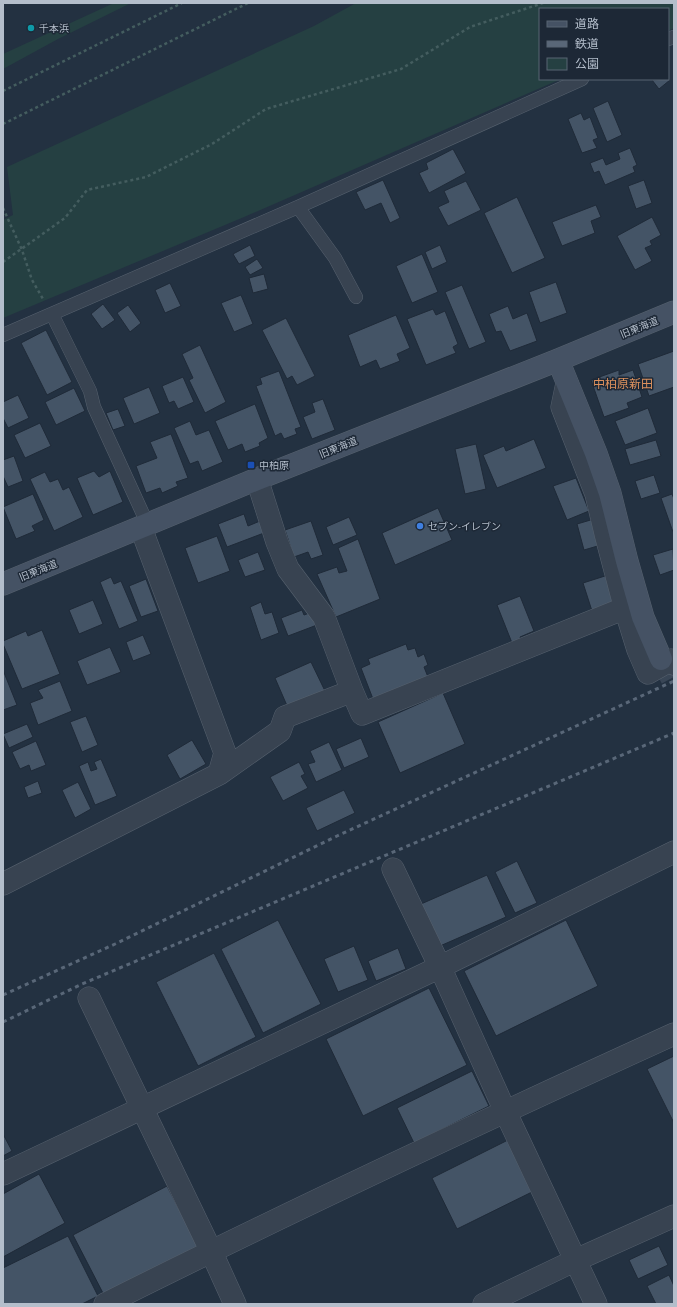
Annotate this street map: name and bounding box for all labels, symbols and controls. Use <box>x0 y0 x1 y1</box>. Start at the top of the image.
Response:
legend <box>539 8 669 80</box>
text: 道路 <box>575 16 599 31</box>
place label: 千本浜 <box>39 22 69 35</box>
marker: 千本浜 <box>26 23 36 33</box>
text: 鉄道 <box>575 36 599 51</box>
text: 公園 <box>575 56 599 71</box>
street label: 旧東海道 <box>618 314 660 341</box>
district label: 中柏原新田 <box>593 376 653 391</box>
street label: 旧東海道 <box>317 434 359 461</box>
place label: 中柏原 <box>259 459 289 472</box>
marker: 中柏原 <box>246 460 256 470</box>
place label: セブン-イレブン <box>428 520 501 533</box>
marker: セブン-イレブン <box>415 521 425 531</box>
street label: 旧東海道 <box>17 557 59 584</box>

